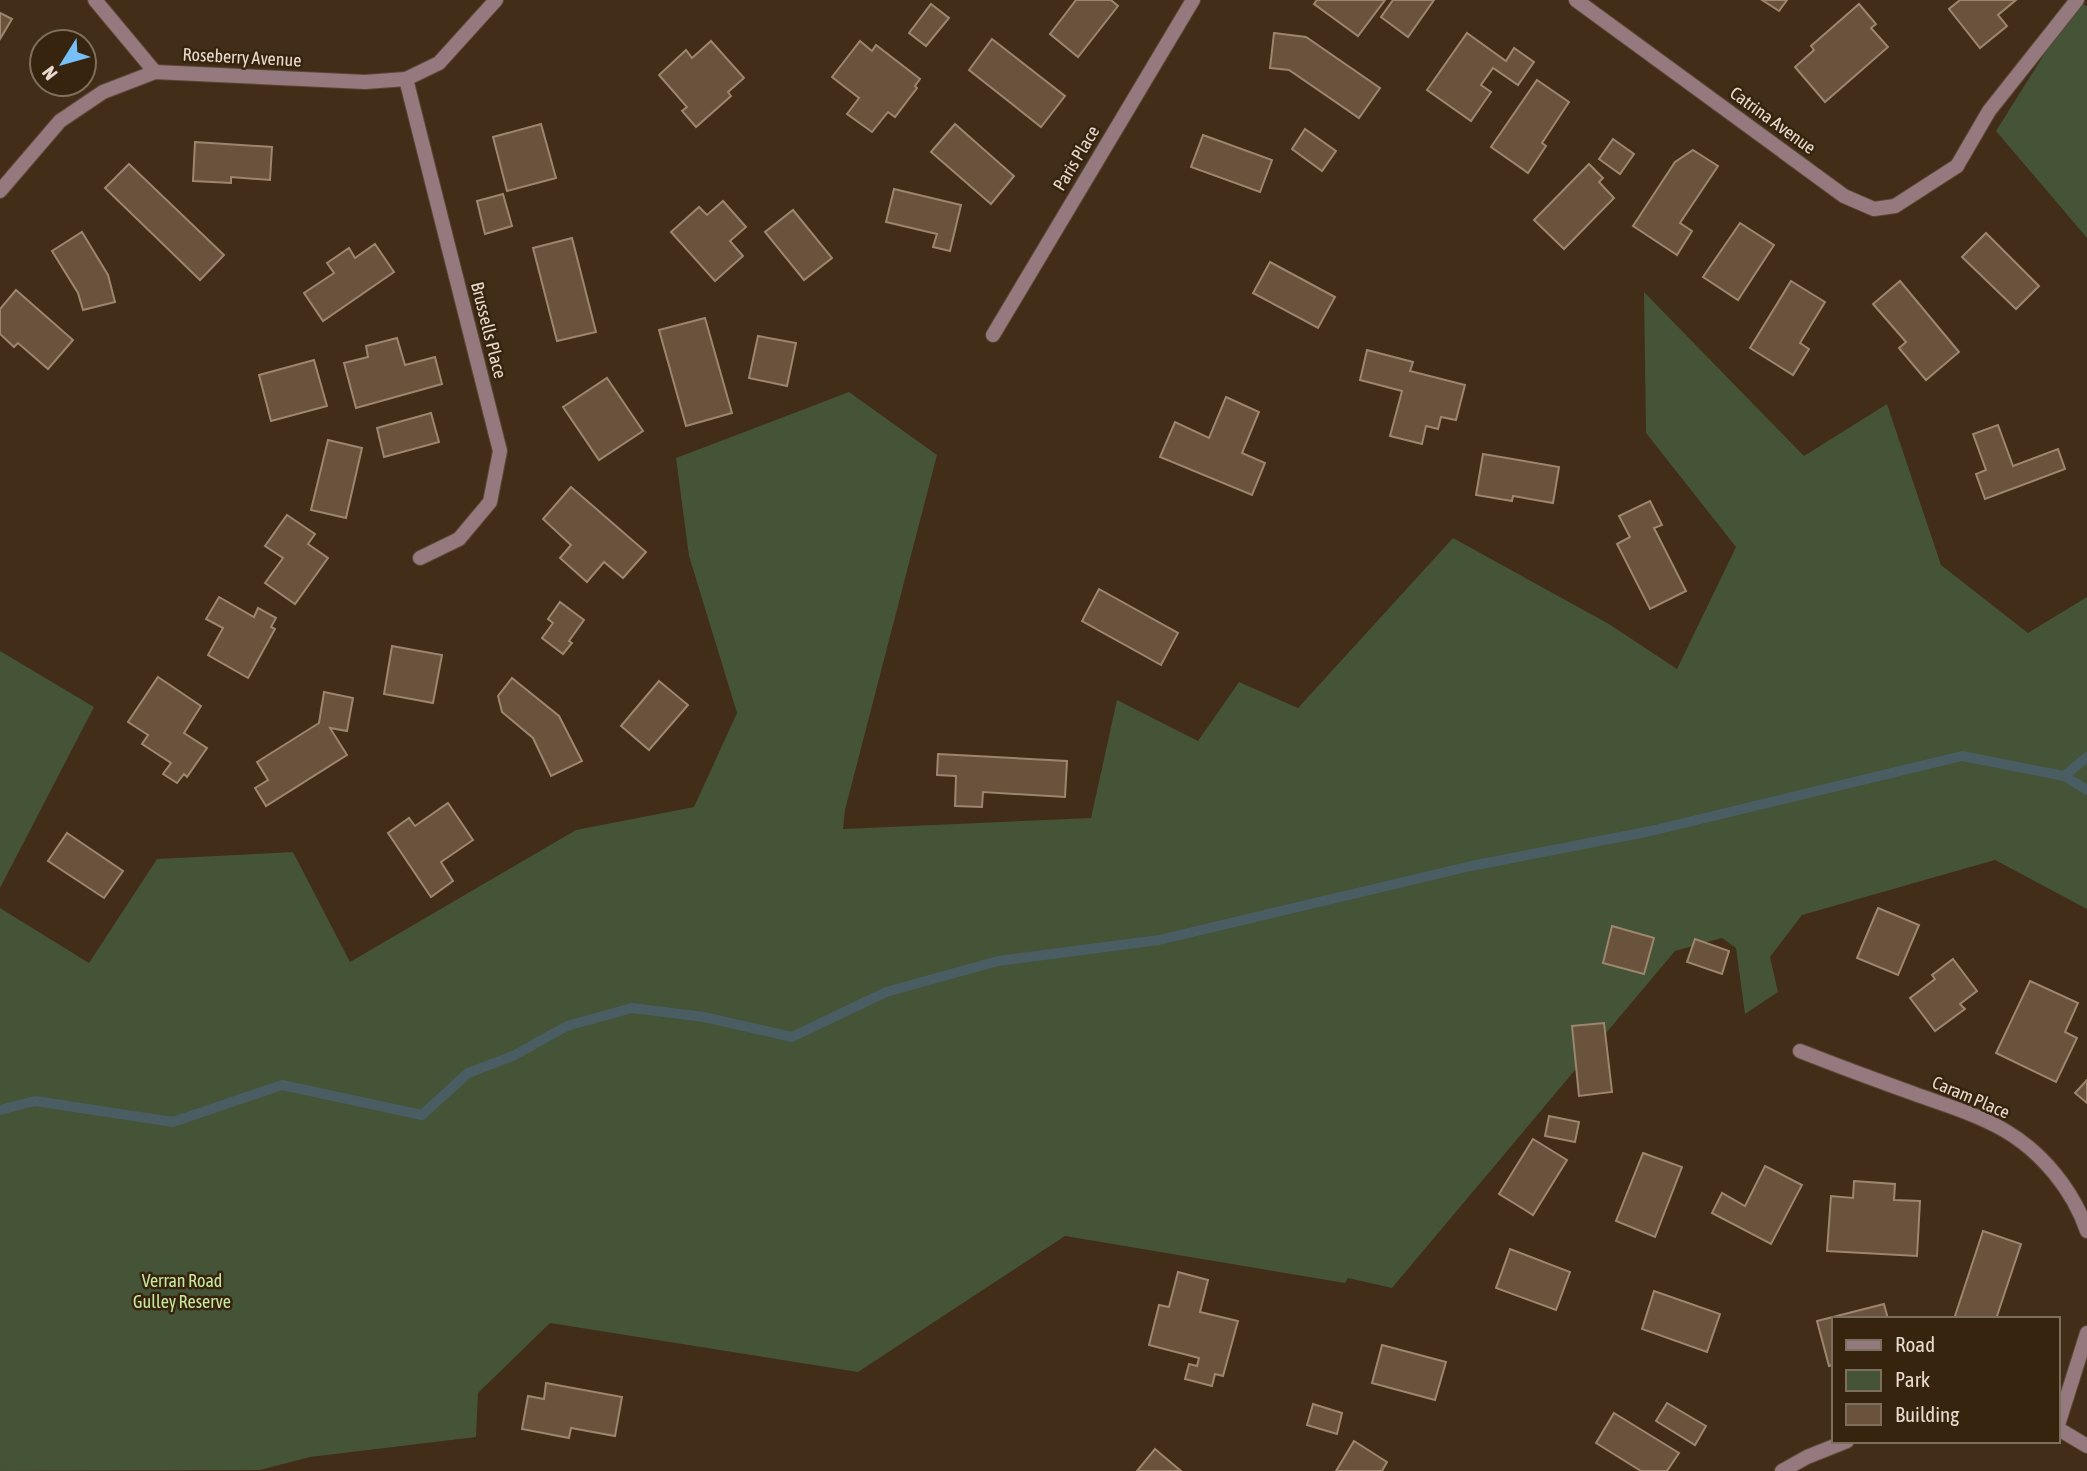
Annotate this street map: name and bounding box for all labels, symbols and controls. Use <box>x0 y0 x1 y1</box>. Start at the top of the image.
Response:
north arrow <box>28 28 98 98</box>
street label: Roseberry Avenue <box>182 43 302 71</box>
text: N <box>37 62 62 84</box>
street label: Catrina Avenue <box>1726 82 1820 158</box>
street label: Paris Place <box>1048 122 1104 194</box>
street label: Brussells Place <box>467 280 511 380</box>
street label: Caram Place <box>1929 1071 2013 1123</box>
park label: Verran Road Gulley Reserve <box>133 1270 231 1312</box>
legend <box>1832 1317 2059 1443</box>
text: Road <box>1895 1332 1935 1356</box>
text: Park <box>1895 1367 1930 1391</box>
text: Building <box>1895 1402 1959 1426</box>

